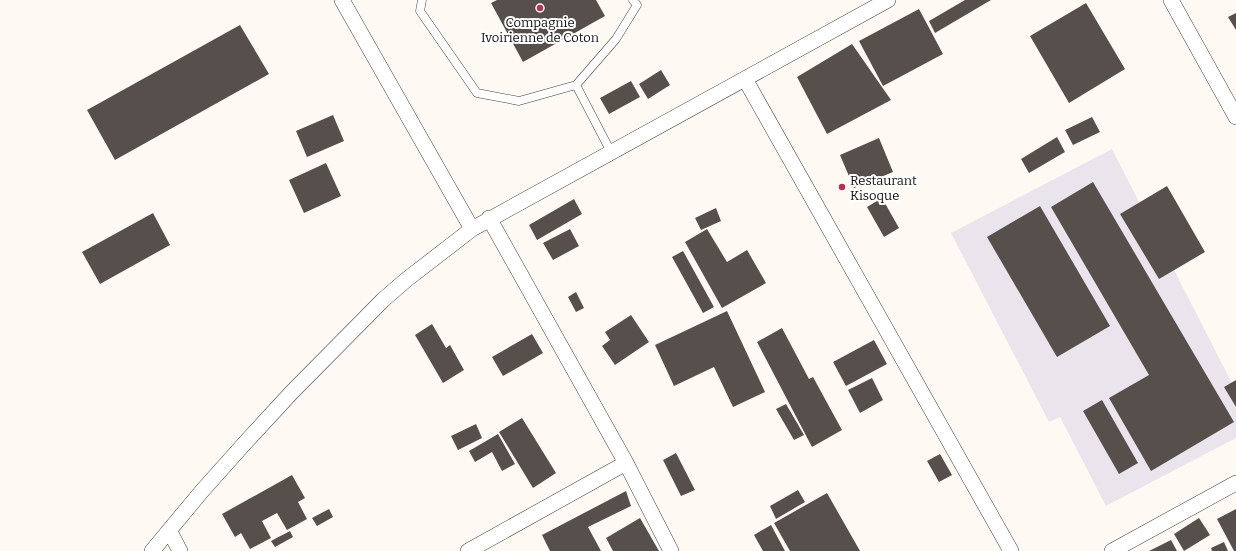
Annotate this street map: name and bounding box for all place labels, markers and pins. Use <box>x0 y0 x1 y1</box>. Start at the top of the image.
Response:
marker: Compagnie Ivoirienne de Coton <box>535 3 545 13</box>
place label: Compagnie Ivoirienne de Coton <box>481 15 600 45</box>
place label: Restaurant Kisoque <box>850 173 917 203</box>
marker: Restaurant Kisoque <box>837 182 847 192</box>

